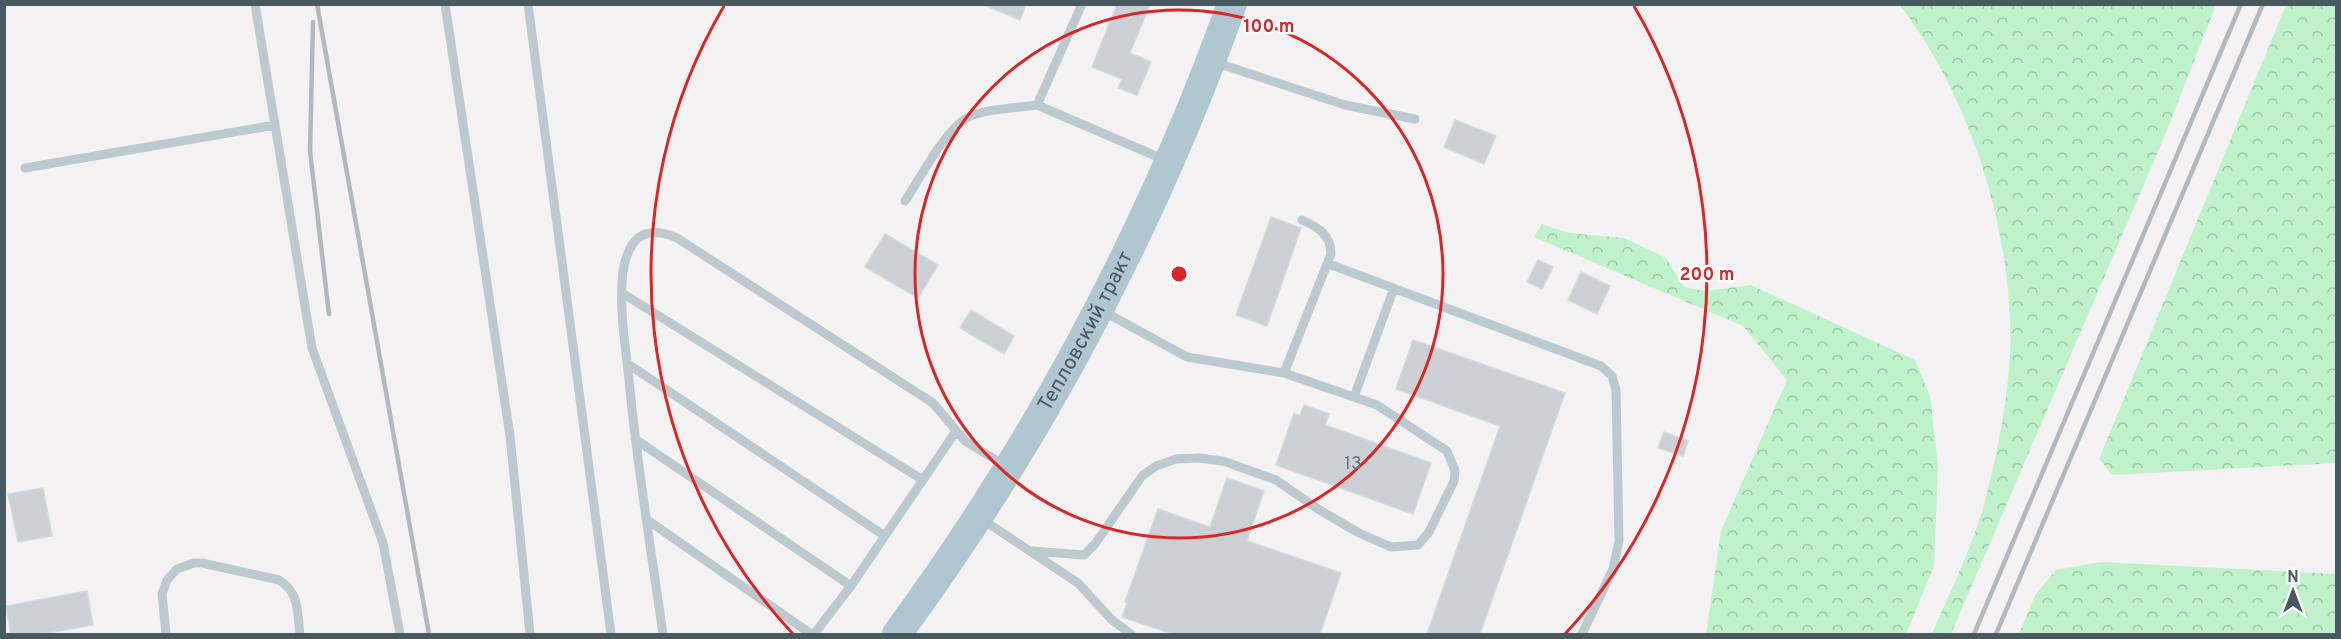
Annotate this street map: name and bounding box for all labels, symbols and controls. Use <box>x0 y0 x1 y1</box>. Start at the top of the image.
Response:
text: 100 m <box>1243 16 1295 39</box>
street label: Тепловский тракт <box>1032 247 1139 416</box>
centre of rings <box>1169 264 1189 284</box>
text: 200 m <box>1679 264 1735 287</box>
house number: 13 <box>1344 453 1362 476</box>
north arrow <box>2263 561 2323 621</box>
text: N <box>2287 568 2299 588</box>

